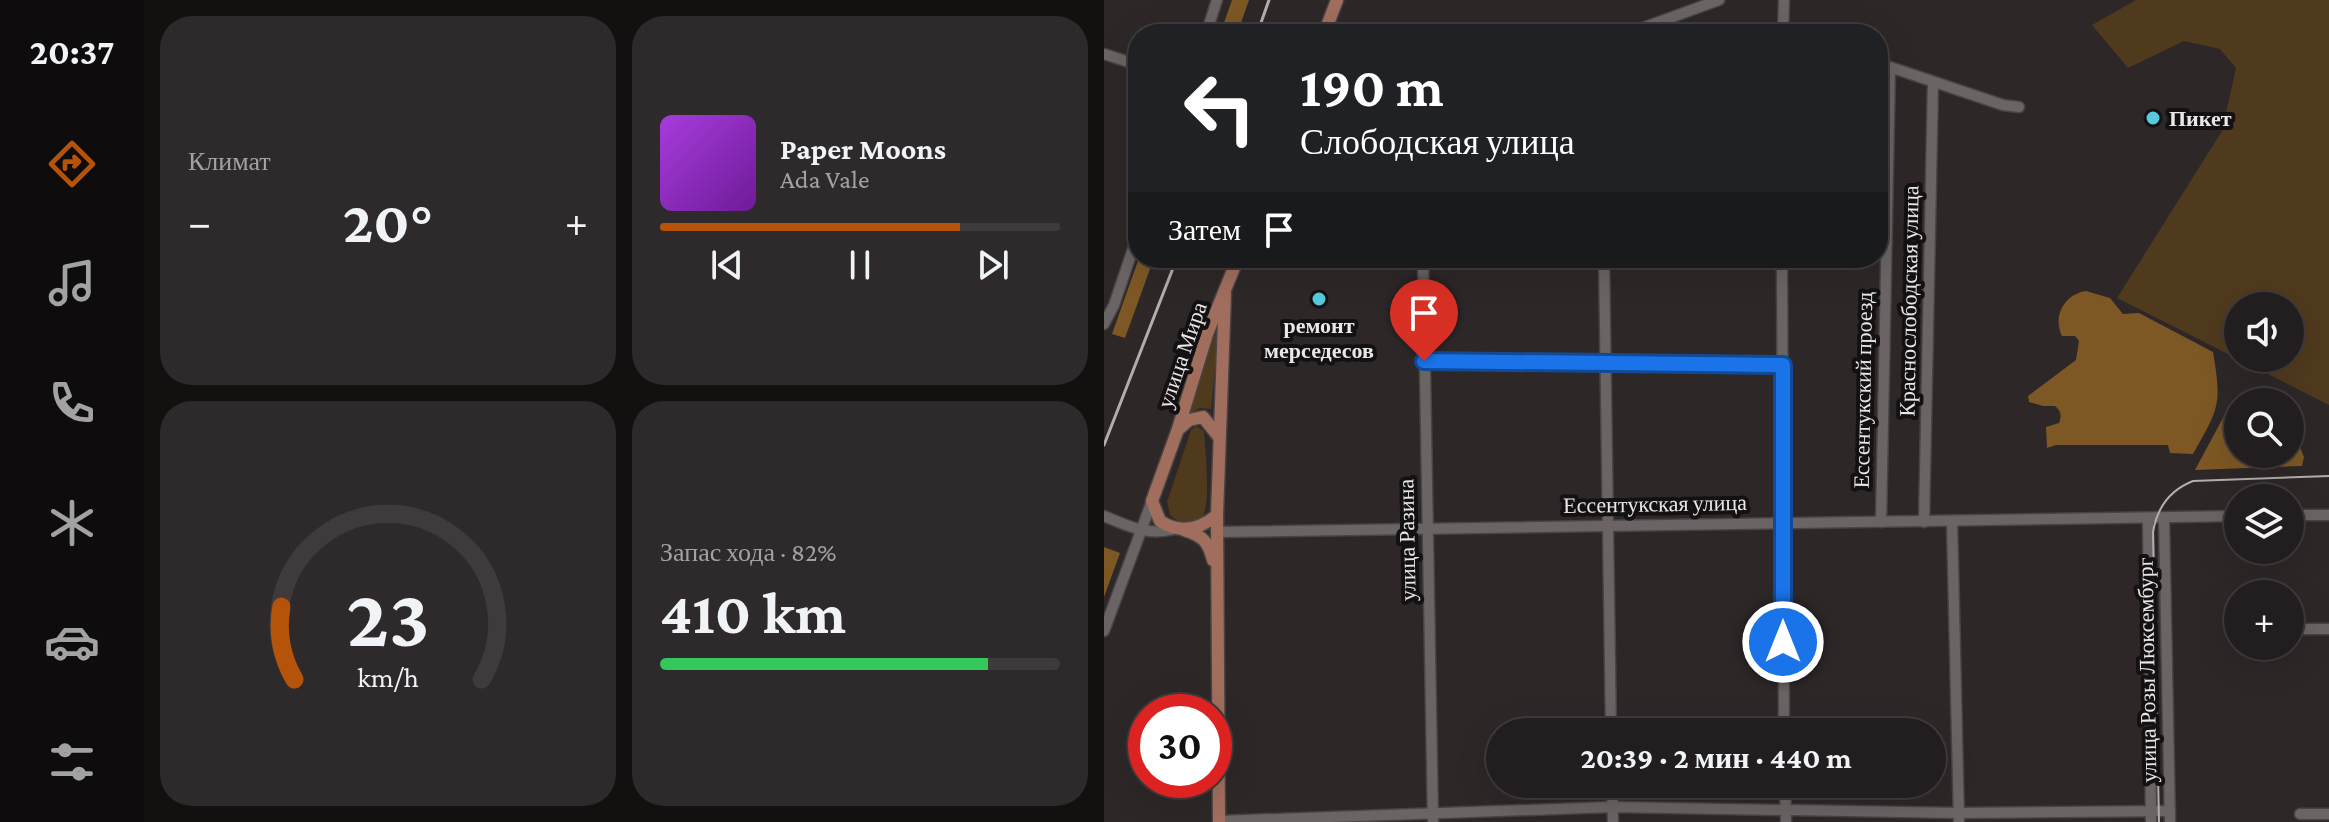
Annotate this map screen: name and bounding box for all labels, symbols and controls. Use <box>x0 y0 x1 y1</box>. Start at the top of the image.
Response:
text: 20:37 <box>30 32 114 72</box>
icon: left <box>1168 56 1272 160</box>
text: 190 m <box>1300 56 1444 118</box>
place label: Пикет <box>2169 106 2232 131</box>
marker: Пикет <box>2144 109 2162 127</box>
text: Слободская улица <box>1300 122 1575 162</box>
text: Paper Moons <box>780 132 946 165</box>
icon: directions <box>44 136 100 192</box>
text: Климат <box>188 147 271 176</box>
text: Ada Vale <box>780 165 869 194</box>
street label: Краснослободская улица <box>1894 185 1924 417</box>
text: 20° <box>343 188 433 255</box>
text: − <box>188 198 211 246</box>
text: + <box>565 198 588 246</box>
icon: arrive <box>1257 208 1301 252</box>
text: Затем <box>1168 213 1241 246</box>
icon: previous <box>705 243 749 287</box>
icon: pause <box>838 243 882 287</box>
icon: next <box>971 243 1015 287</box>
icon: music <box>44 255 100 311</box>
pin <box>1390 279 1458 361</box>
marker: ремонт мерседесов <box>1310 290 1328 308</box>
icon: arrive <box>1402 291 1446 335</box>
street label: Ессентукский проезд <box>1849 291 1877 489</box>
map controls <box>2224 292 2304 660</box>
button: sound <box>2224 292 2304 372</box>
street label: улица Мира <box>1152 298 1212 411</box>
place label: ремонт мерседесов <box>1264 313 1374 363</box>
icon: phone <box>44 375 100 431</box>
button: search <box>2224 388 2304 468</box>
street label: улица Разина <box>1393 478 1421 601</box>
button: layers <box>2224 484 2304 564</box>
street label: Ессентукская улица <box>1563 490 1747 518</box>
icon: climate <box>44 495 100 551</box>
text: Запас хода · 82% <box>660 538 837 567</box>
street label: улица Розы Люксембург <box>2133 557 2161 783</box>
text: 23 <box>346 570 430 663</box>
text: 410 km <box>660 579 846 646</box>
button: + <box>2224 580 2304 660</box>
position arrow <box>1741 600 1825 684</box>
icon: car <box>44 614 100 670</box>
text: km/h <box>357 661 419 693</box>
speed limit sign: 30 <box>1128 694 1232 798</box>
icon: filters <box>44 734 100 790</box>
text: 20:39 · 2 мин · 440 m <box>1580 741 1852 774</box>

